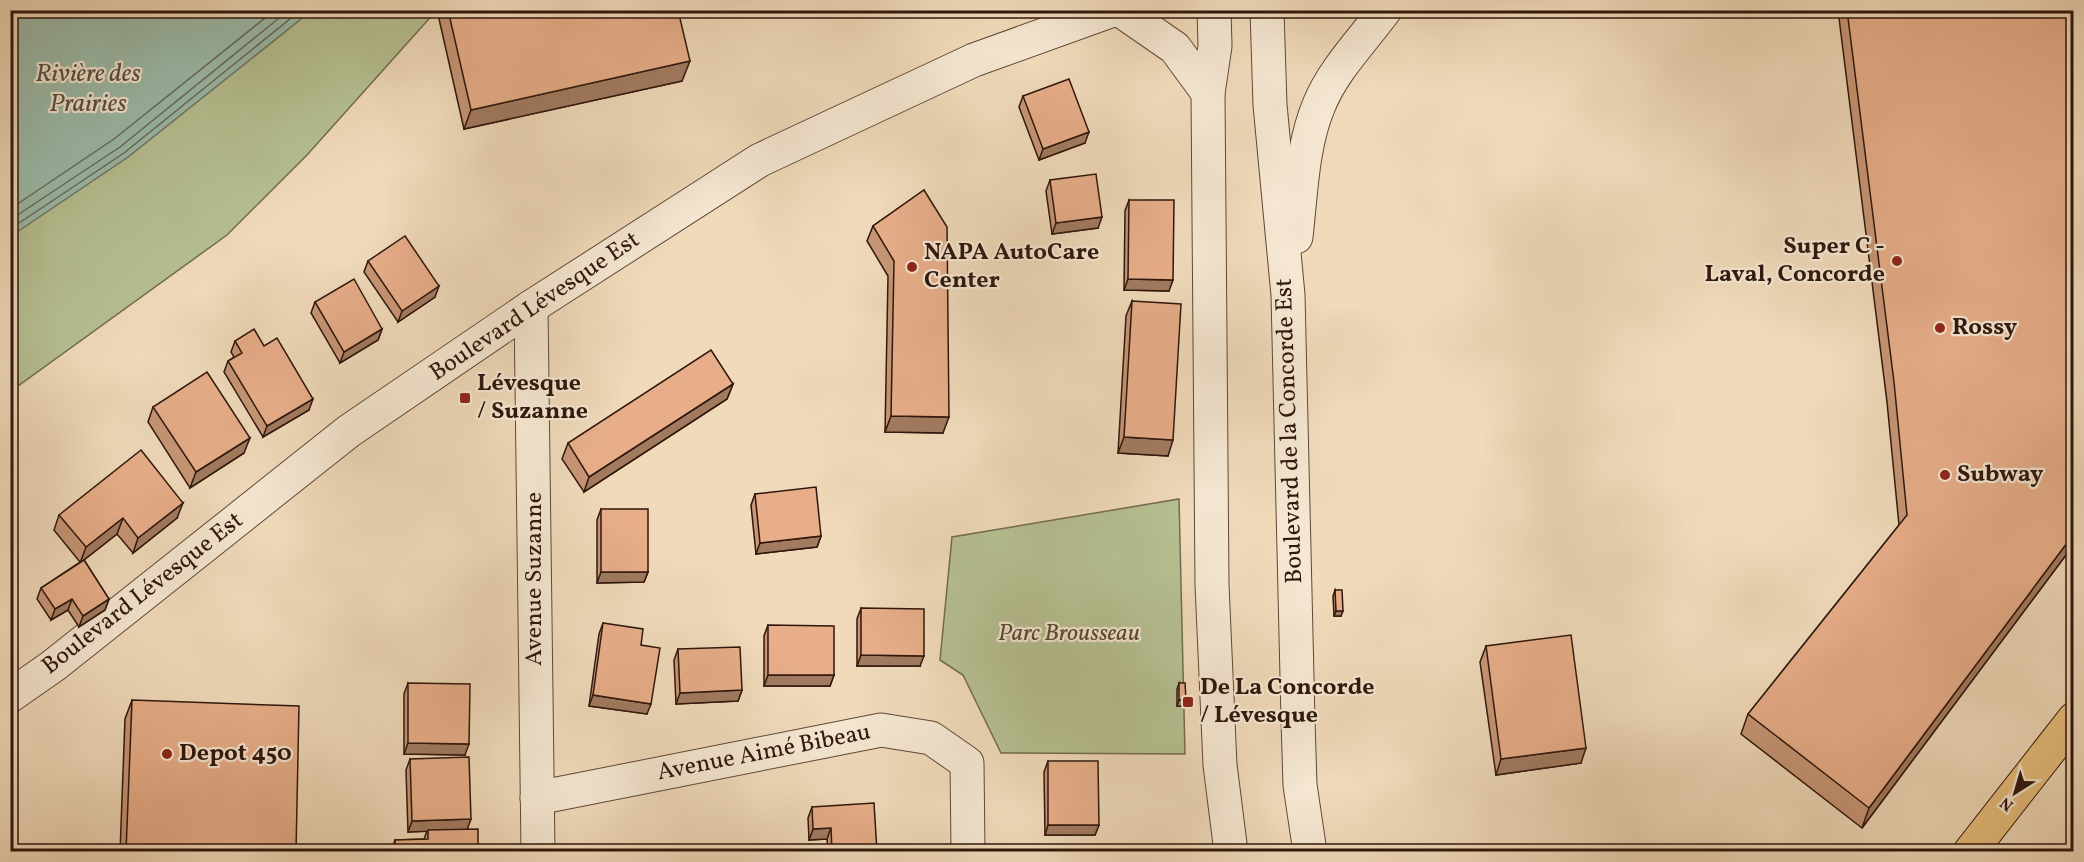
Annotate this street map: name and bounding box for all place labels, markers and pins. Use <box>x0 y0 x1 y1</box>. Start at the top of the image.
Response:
place label: Super C - Laval, Concorde <box>1705 230 1885 292</box>
place label: NAPA AutoCare Center <box>924 236 1099 298</box>
marker: Super C - Laval, Concorde <box>1890 254 1904 268</box>
marker: NAPA AutoCare Center <box>905 260 919 274</box>
place label: Rossy <box>1952 311 2018 345</box>
marker: Rossy <box>1933 321 1947 335</box>
place label: Lévesque / Suzanne <box>477 367 588 429</box>
marker: Lévesque / Suzanne <box>458 391 472 405</box>
place label: Subway <box>1957 458 2044 492</box>
marker: Subway <box>1938 468 1952 482</box>
place label: De La Concorde / Lévesque <box>1200 671 1375 733</box>
marker: De La Concorde / Lévesque <box>1181 695 1195 709</box>
place label: Depot 450 <box>179 737 292 771</box>
marker: Depot 450 <box>160 747 174 761</box>

